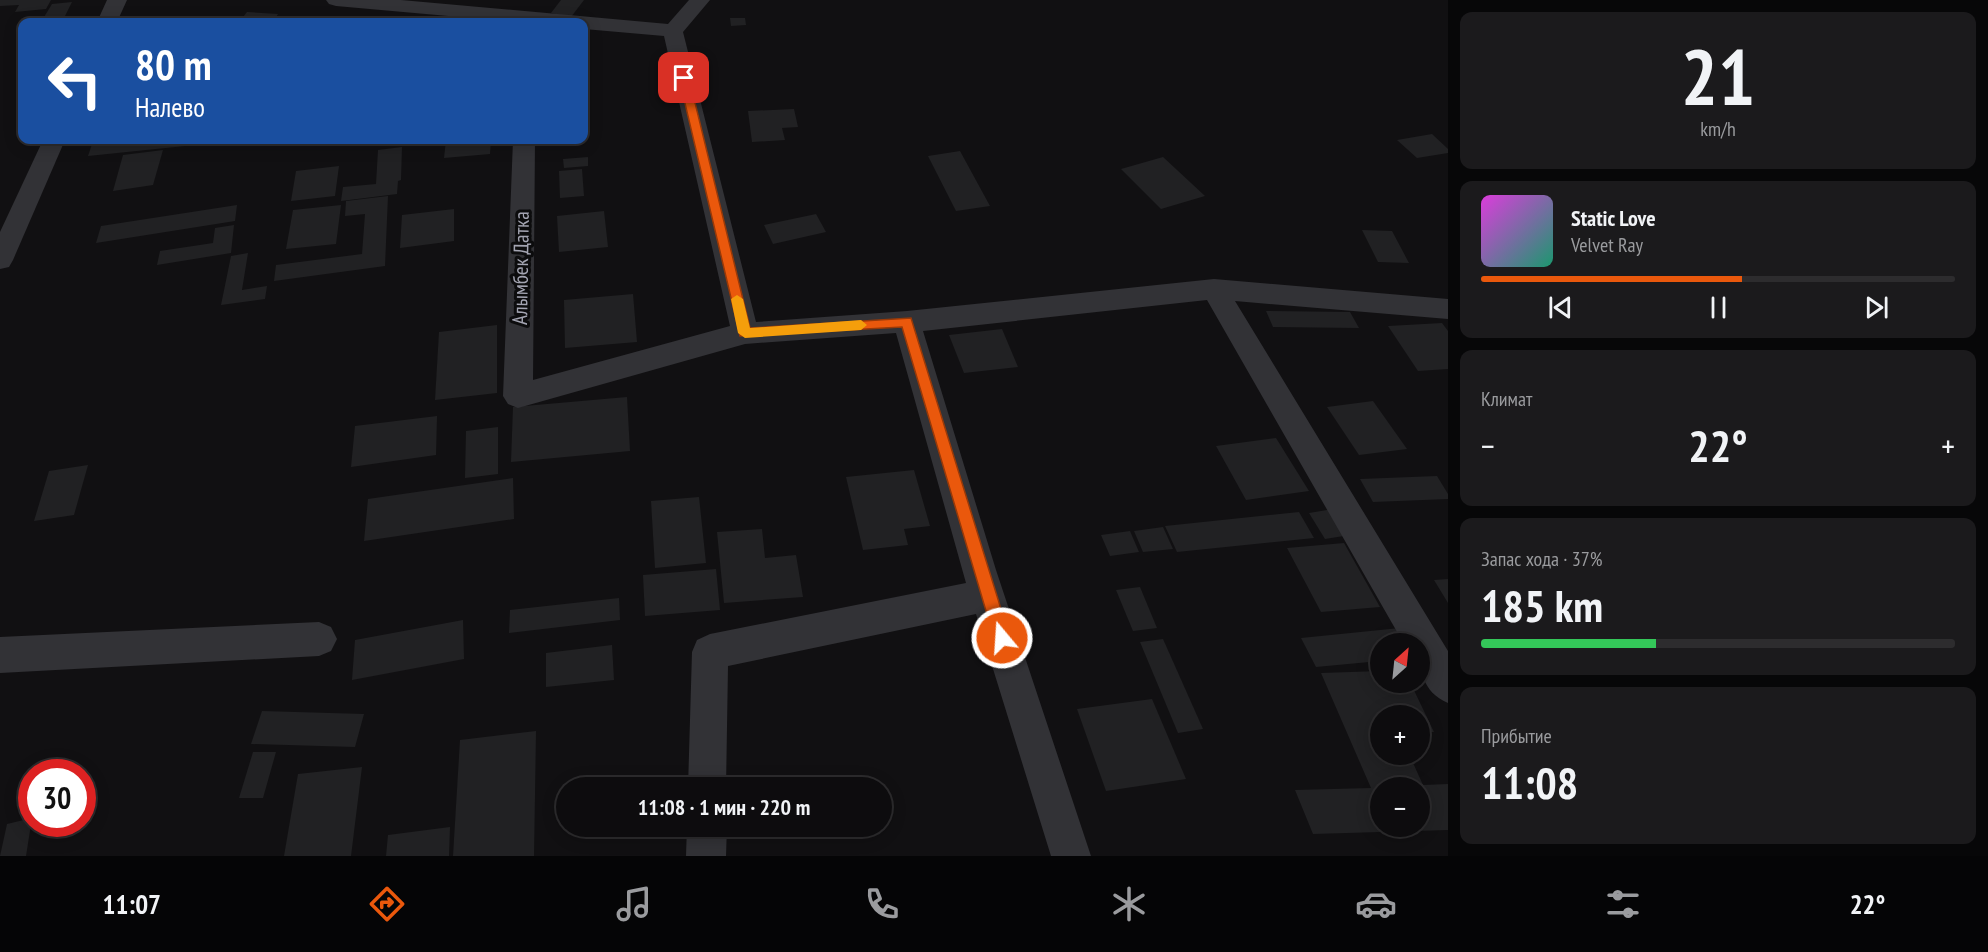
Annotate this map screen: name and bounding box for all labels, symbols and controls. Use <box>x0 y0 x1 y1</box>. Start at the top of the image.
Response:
text: 21 <box>1681 26 1755 127</box>
text: 80 m <box>135 37 212 92</box>
icon: left <box>36 42 114 120</box>
pin <box>658 52 709 103</box>
icon: arrive <box>667 61 700 94</box>
text: Налево <box>135 90 205 124</box>
text: km/h <box>1700 116 1736 142</box>
text: Static Love <box>1571 204 1656 232</box>
street label: Алымбек Датка <box>506 211 535 325</box>
text: Velvet Ray <box>1571 232 1643 258</box>
icon: previous <box>1544 291 1577 324</box>
icon: pause <box>1702 291 1735 324</box>
icon: next <box>1860 291 1893 324</box>
text: Климат <box>1481 386 1532 412</box>
text: 22° <box>1688 416 1748 474</box>
text: − <box>1481 424 1495 467</box>
text: + <box>1941 424 1955 467</box>
text: Запас хода · 37% <box>1481 546 1602 572</box>
text: 185 km <box>1481 576 1603 634</box>
position arrow <box>970 606 1034 670</box>
north arrow <box>1370 633 1430 693</box>
map controls <box>1370 633 1430 837</box>
button: + <box>1370 705 1430 765</box>
text: Прибытие <box>1481 723 1552 749</box>
text: 11:08 <box>1481 753 1578 811</box>
speed limit sign: 30 <box>18 759 96 837</box>
button: − <box>1370 777 1430 837</box>
text: 11:08 · 1 мин · 220 m <box>638 793 810 821</box>
icon: directions <box>366 883 408 925</box>
icon: music <box>613 883 655 925</box>
icon: phone <box>861 883 903 925</box>
icon: climate <box>1108 883 1150 925</box>
icon: car <box>1355 883 1397 925</box>
icon: filters <box>1602 883 1644 925</box>
text: 11:07 <box>103 887 161 921</box>
text: 22° <box>1850 887 1885 921</box>

